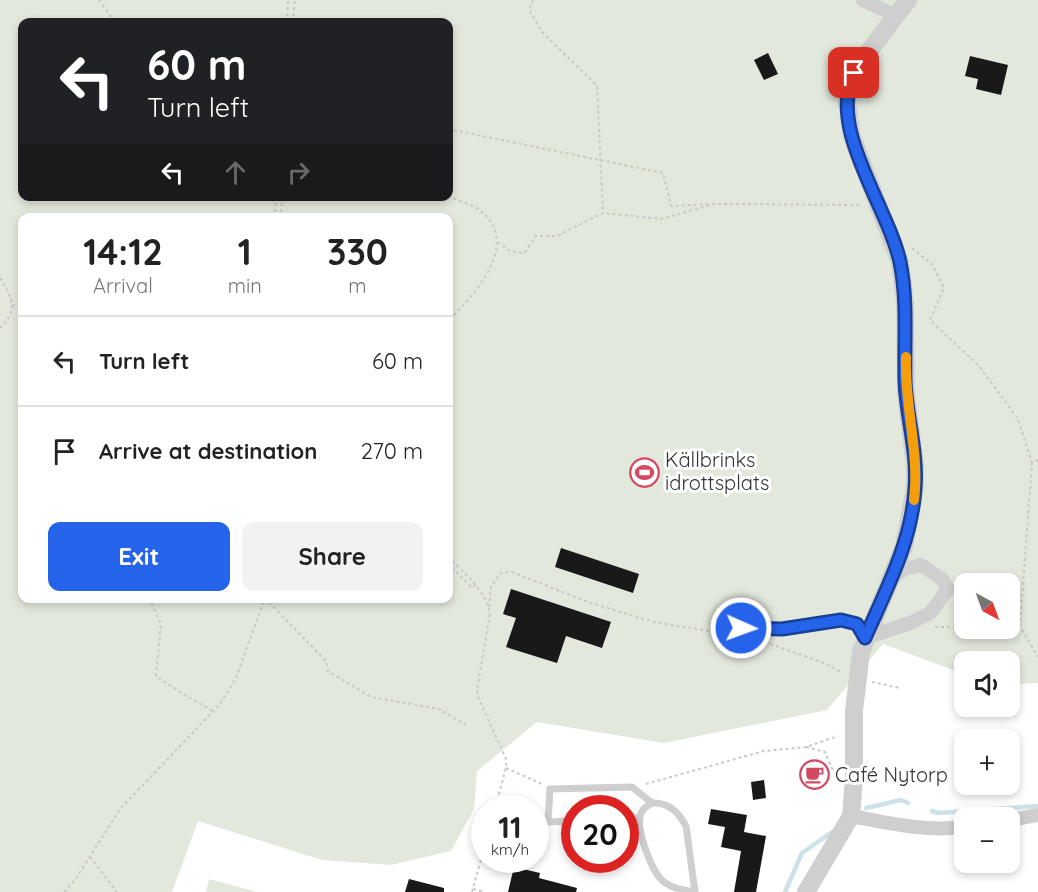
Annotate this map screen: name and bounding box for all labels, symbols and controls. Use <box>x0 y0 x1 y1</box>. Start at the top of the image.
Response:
text: 60 m <box>147 38 247 91</box>
icon: left <box>48 42 126 120</box>
pin <box>828 47 879 98</box>
icon: arrive <box>837 56 870 89</box>
text: Turn left <box>147 90 249 124</box>
icon: left <box>156 156 189 189</box>
icon: ahead <box>219 156 252 189</box>
icon: right <box>282 156 315 189</box>
text: 14:12 <box>83 229 163 274</box>
text: 1 <box>238 229 252 274</box>
text: 330 <box>327 229 388 274</box>
text: Arrival <box>93 273 153 298</box>
text: min <box>228 273 262 298</box>
text: m <box>348 273 367 298</box>
icon: left <box>48 345 81 378</box>
text: Turn left <box>99 347 189 375</box>
text: 60 m <box>372 347 423 375</box>
icon: arrive <box>48 435 81 468</box>
text: Arrive at destination <box>99 437 317 465</box>
text: 270 m <box>361 437 423 465</box>
place label: Källbrinks idrottsplats <box>665 447 769 495</box>
sports icon: Källbrinks idrottsplats <box>628 456 660 488</box>
button: Exit <box>48 522 230 591</box>
button: Share <box>242 522 423 591</box>
north arrow <box>954 573 1020 639</box>
map controls <box>954 573 1020 873</box>
position arrow <box>709 596 773 660</box>
button: sound <box>954 651 1020 717</box>
button: + <box>954 729 1020 795</box>
cafe icon: Café Nytorp <box>798 759 830 791</box>
place label: Café Nytorp <box>835 762 948 787</box>
speed limit sign: 20 <box>561 795 639 873</box>
button: − <box>954 807 1020 873</box>
text: 11 <box>498 808 522 846</box>
text: km/h <box>491 840 529 859</box>

